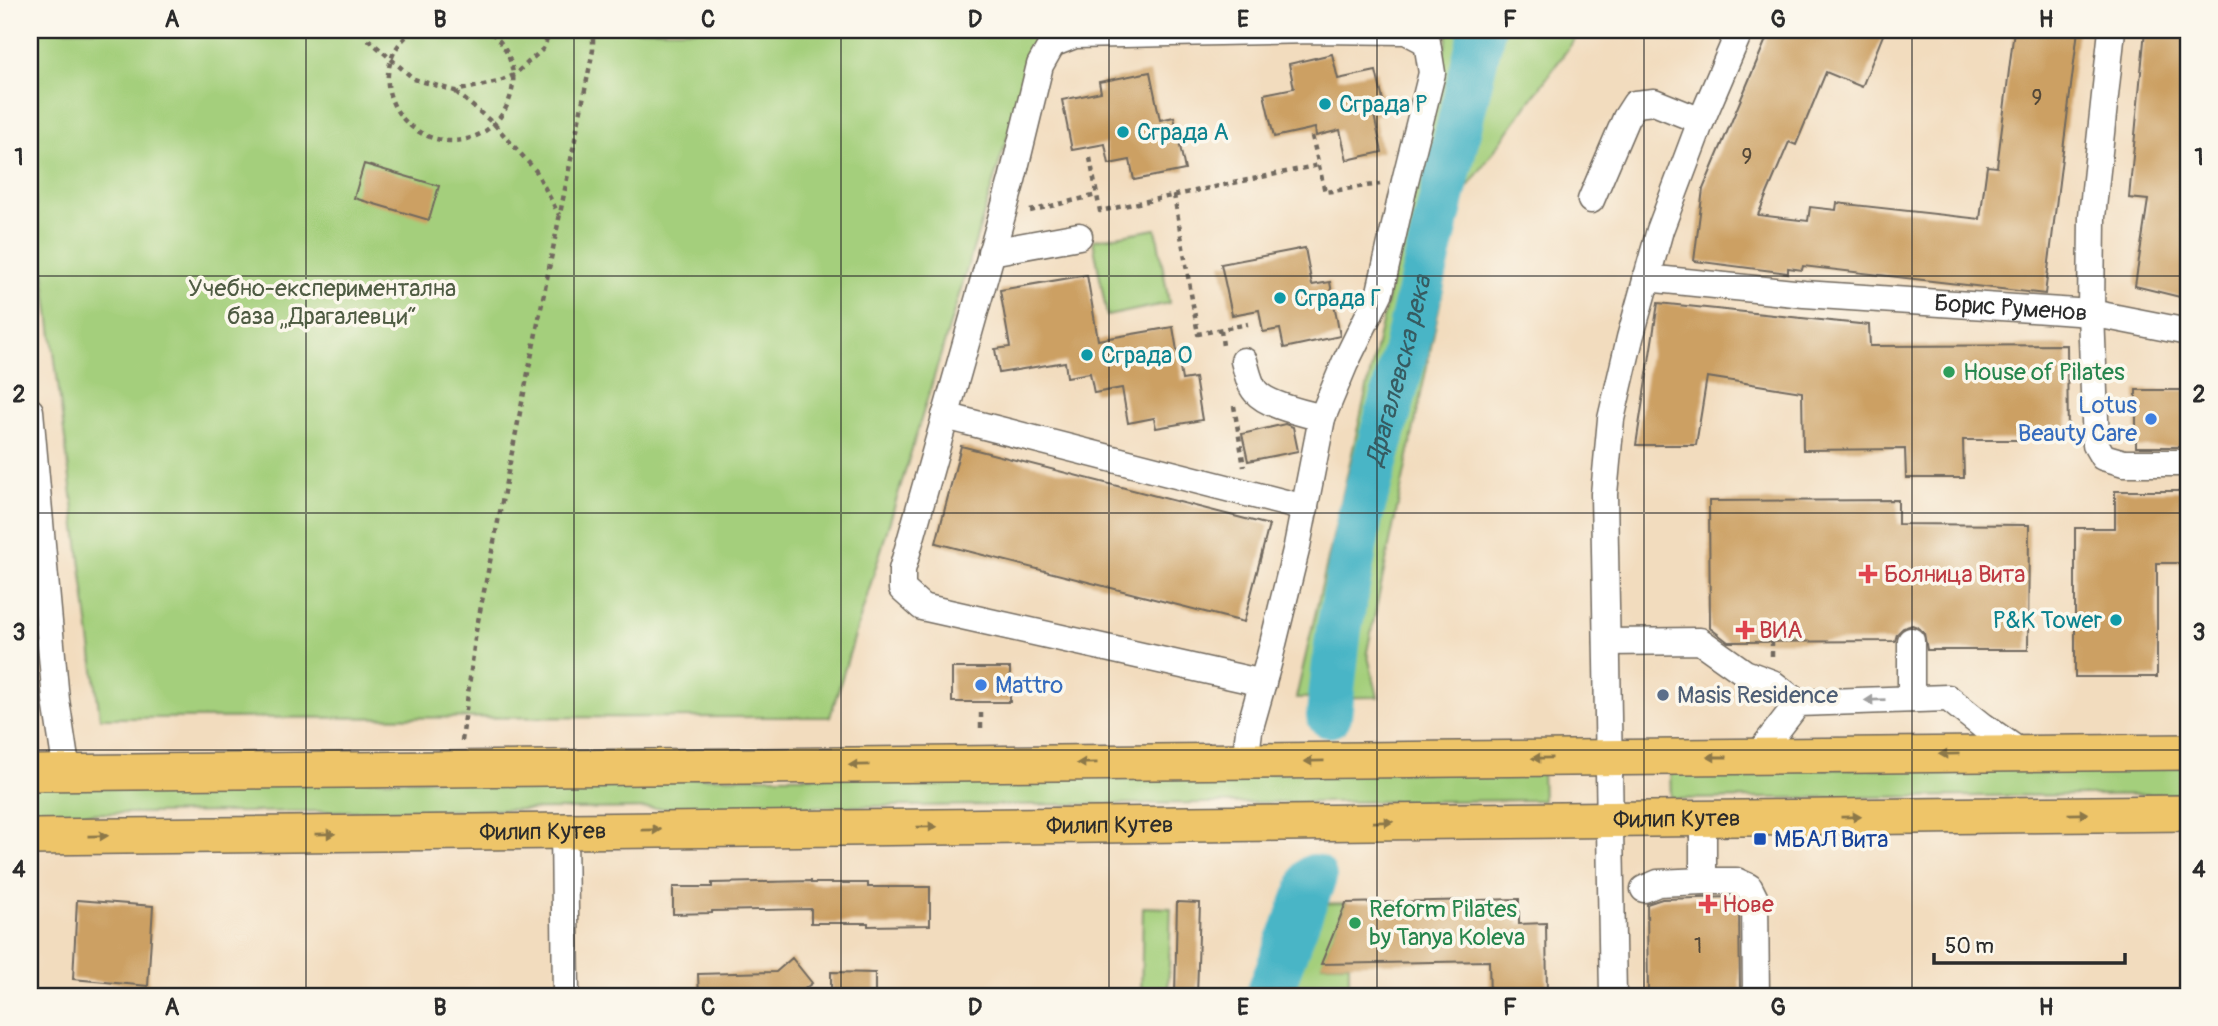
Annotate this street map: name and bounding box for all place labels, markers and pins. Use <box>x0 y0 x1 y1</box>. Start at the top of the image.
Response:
place label: Сграда Р <box>1339 90 1427 119</box>
marker: Сграда Р <box>1317 96 1333 112</box>
place label: Сграда А <box>1137 118 1229 147</box>
marker: Сграда А <box>1115 124 1131 140</box>
place label: Сграда Г <box>1294 284 1382 313</box>
marker: Сграда Г <box>1272 290 1288 306</box>
place label: Сграда О <box>1101 341 1193 370</box>
marker: Сграда О <box>1079 347 1095 363</box>
place label: House of Pilates <box>1963 358 2125 387</box>
marker: House of Pilates <box>1941 364 1957 380</box>
place label: Lotus Beauty Care <box>2018 391 2137 448</box>
marker: Lotus Beauty Care <box>2143 411 2159 427</box>
place label: Болница Вита <box>1884 560 2025 589</box>
marker: Болница Вита <box>1858 564 1878 584</box>
place label: P&K Tower <box>1993 606 2102 635</box>
marker: P&K Tower <box>2108 612 2124 628</box>
place label: ВИА <box>1759 616 1803 645</box>
marker: ВИА <box>1737 622 1753 638</box>
place label: Mattro <box>995 671 1063 700</box>
marker: Mattro <box>973 677 989 693</box>
place label: Masis Residence <box>1677 681 1838 710</box>
marker: Masis Residence <box>1655 687 1671 703</box>
place label: МБАЛ Вита <box>1774 825 1888 854</box>
marker: МБАЛ Вита <box>1752 831 1768 847</box>
place label: Нове <box>1722 890 1774 919</box>
place label: Reform Pilates by Tanya Koleva <box>1369 895 1525 952</box>
marker: Нове <box>1700 896 1716 912</box>
marker: Reform Pilates by Tanya Koleva <box>1347 915 1363 931</box>

